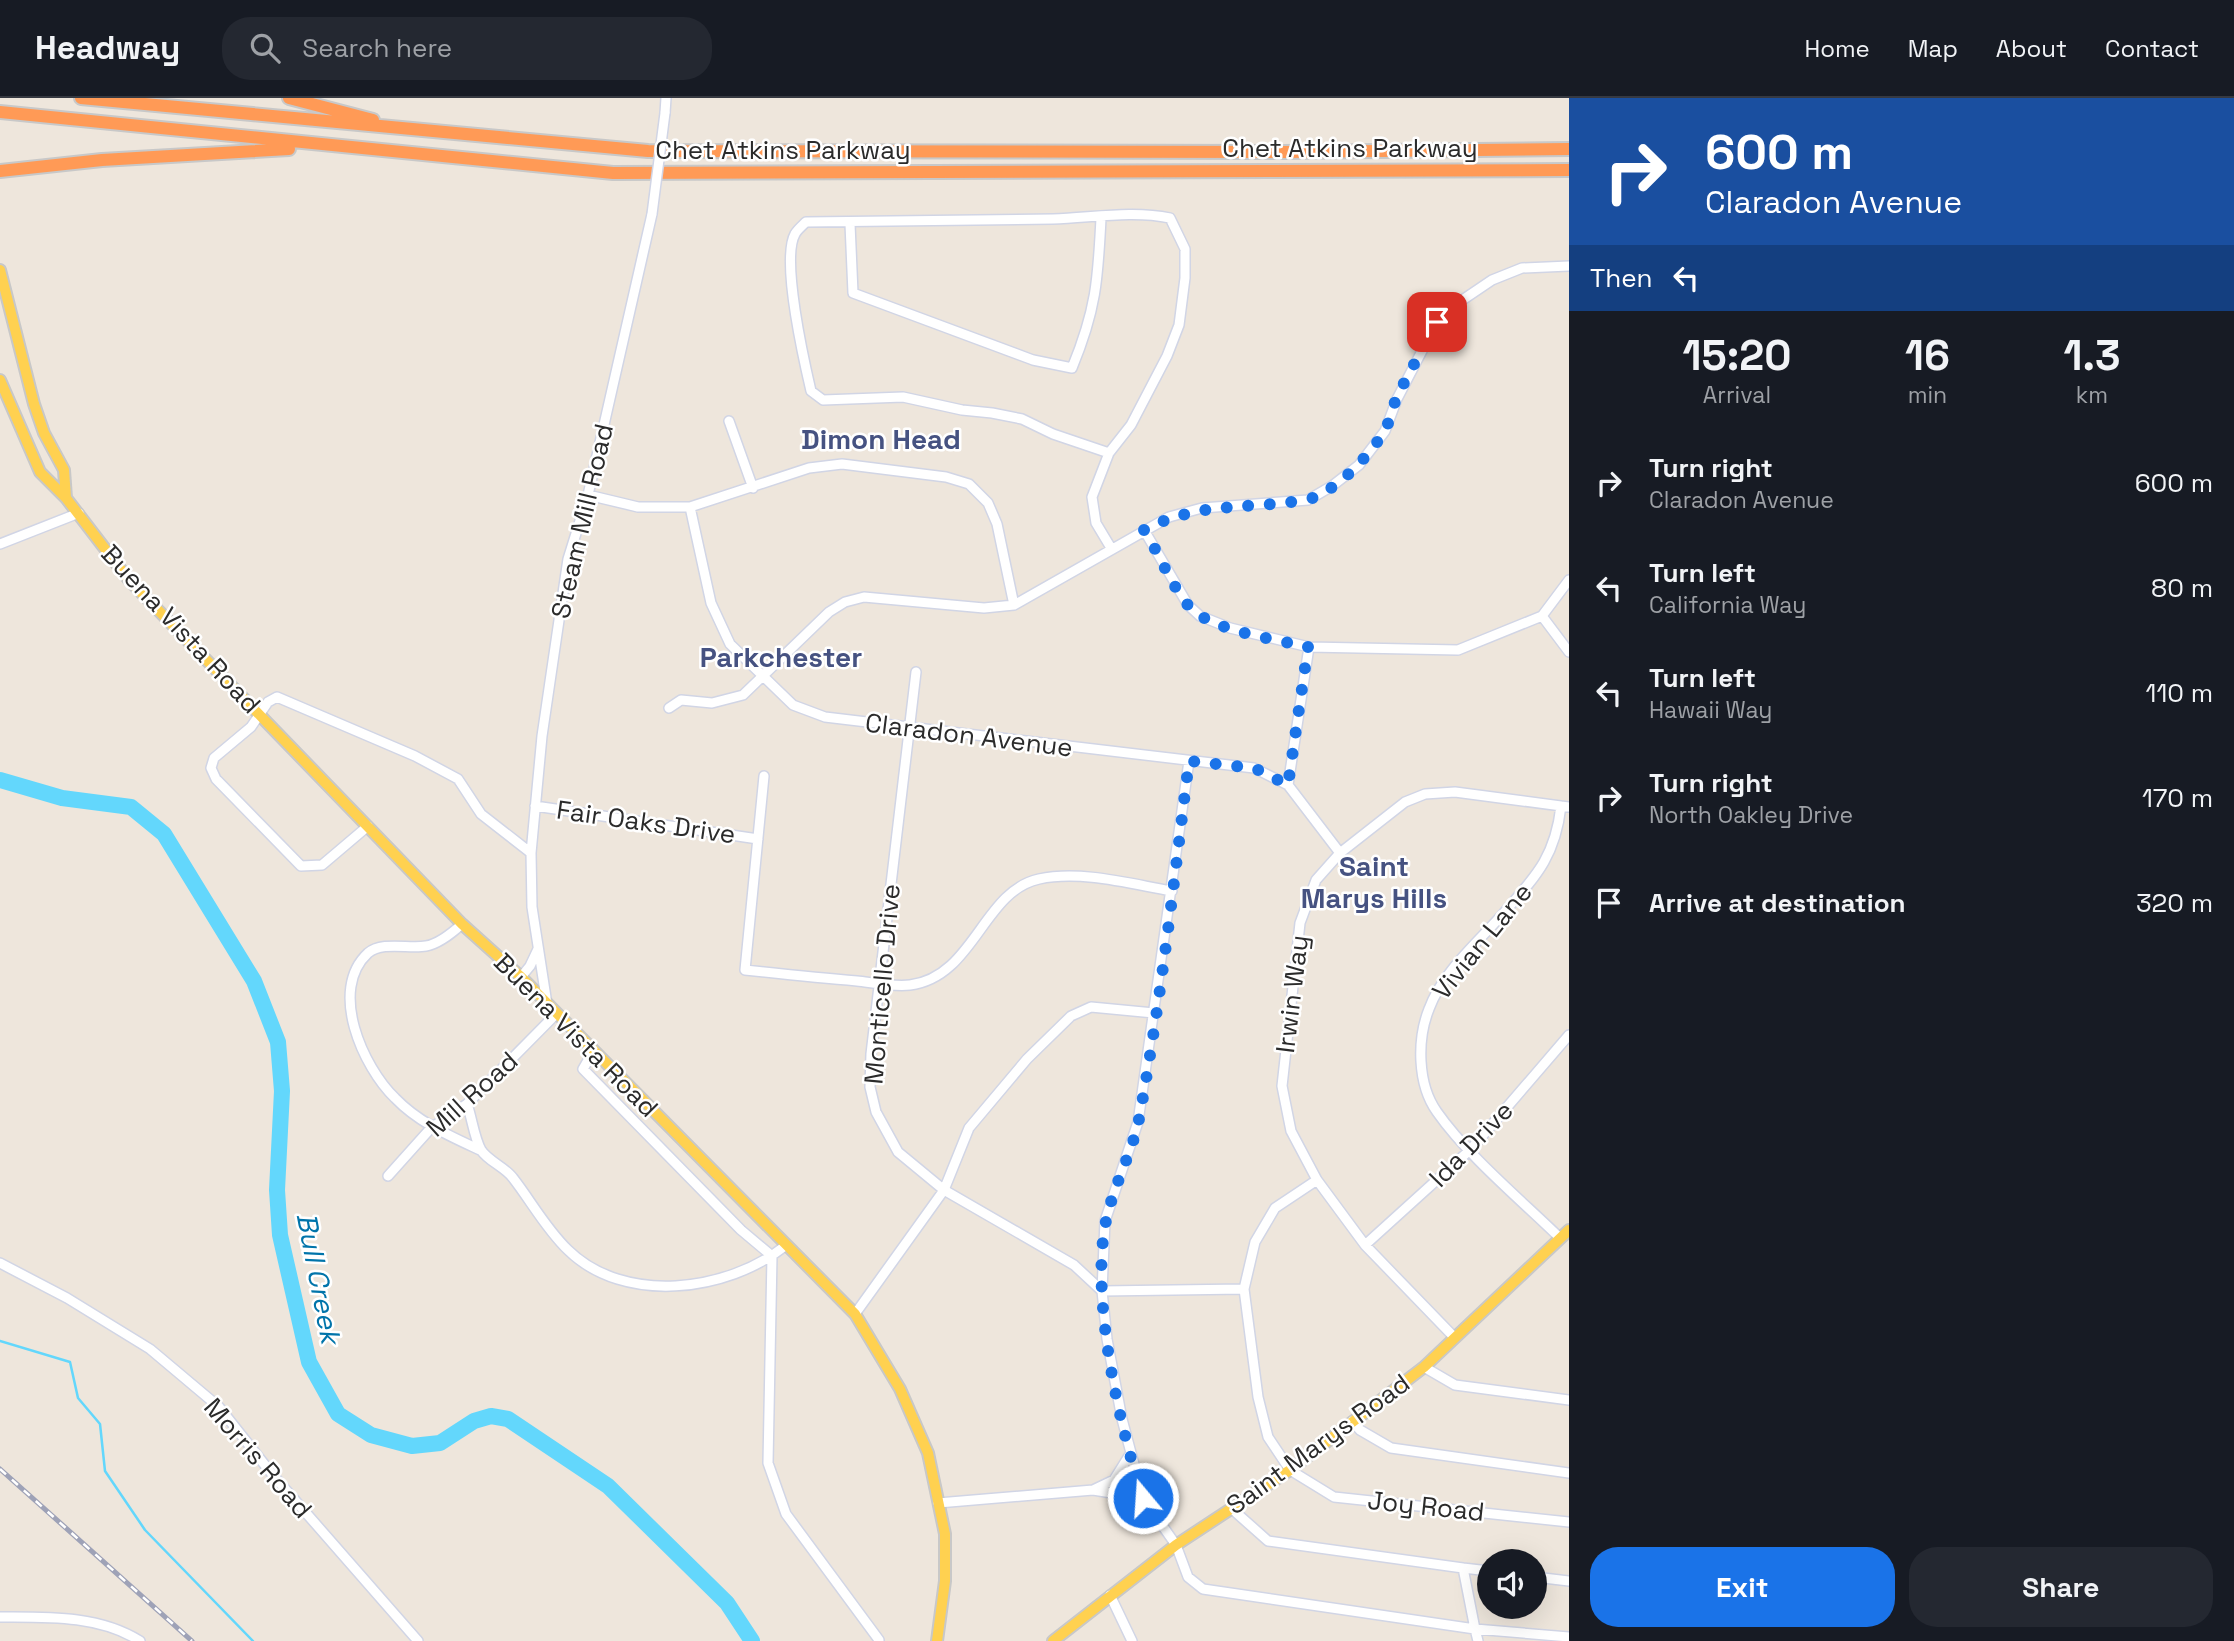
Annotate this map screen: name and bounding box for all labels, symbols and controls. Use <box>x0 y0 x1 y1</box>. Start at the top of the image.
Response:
search box <box>222 17 712 80</box>
text: Headway <box>35 27 180 69</box>
icon: search <box>246 29 284 67</box>
text: Search here <box>302 31 452 65</box>
text: Home <box>1804 33 1870 64</box>
text: Map <box>1908 33 1958 64</box>
text: About <box>1996 33 2067 64</box>
text: Contact <box>2105 33 2199 64</box>
text: 600 m <box>1705 121 1853 183</box>
icon: right <box>1590 126 1681 217</box>
street label: Chet Atkins Parkway <box>1222 131 1478 165</box>
street label: Chet Atkins Parkway <box>655 133 911 167</box>
text: Claradon Avenue <box>1705 182 1962 222</box>
icon: left <box>1667 259 1705 297</box>
text: Then <box>1590 261 1653 295</box>
pin <box>1407 292 1467 352</box>
icon: arrive <box>1418 303 1456 341</box>
text: 15:20 <box>1683 329 1791 382</box>
text: 16 <box>1905 329 1950 382</box>
text: 1.3 <box>2063 329 2120 382</box>
text: Arrival <box>1703 380 1771 410</box>
text: min <box>1908 380 1947 410</box>
text: km <box>2076 380 2108 410</box>
street label: Steam Mill Road <box>543 420 621 622</box>
district label: Dimon Head <box>801 421 961 457</box>
text: Turn right <box>1649 451 1773 485</box>
icon: right <box>1590 464 1628 502</box>
text: 600 m <box>2135 466 2213 500</box>
text: Claradon Avenue <box>1649 485 1834 515</box>
street label: Buena Vista Road <box>94 537 268 721</box>
text: Turn left <box>1649 556 1756 590</box>
icon: left <box>1590 569 1628 607</box>
text: 80 m <box>2151 571 2213 605</box>
text: California Way <box>1649 590 1806 620</box>
district label: Parkchester <box>700 639 862 675</box>
text: Turn left <box>1649 661 1756 695</box>
icon: left <box>1590 674 1628 712</box>
text: 110 m <box>2146 676 2213 710</box>
text: Hawaii Way <box>1649 695 1772 725</box>
street label: Claradon Avenue <box>863 705 1075 765</box>
text: Turn right <box>1649 766 1773 800</box>
icon: right <box>1590 779 1628 817</box>
text: 170 m <box>2142 781 2213 815</box>
street label: Fair Oaks Drive <box>554 793 738 851</box>
text: North Oakley Drive <box>1649 800 1853 830</box>
district label: Saint Marys Hills <box>1301 848 1447 916</box>
street label: Vivian Lane <box>1424 876 1540 1006</box>
street label: Monticello Drive <box>856 882 908 1086</box>
icon: arrive <box>1590 884 1628 922</box>
text: Arrive at destination <box>1649 886 1906 920</box>
text: 320 m <box>2136 886 2213 920</box>
street label: Irwin Way <box>1268 933 1316 1055</box>
street label: Buena Vista Road <box>487 946 665 1124</box>
street label: Mill Road <box>419 1044 525 1144</box>
street label: Ida Drive <box>1422 1094 1520 1194</box>
water label: Bull Creek <box>289 1209 350 1349</box>
street label: Saint Marys Road <box>1219 1366 1417 1522</box>
street label: Morris Road <box>196 1391 320 1525</box>
position arrow <box>1106 1461 1180 1535</box>
street label: Joy Road <box>1366 1483 1486 1529</box>
button: Exit <box>1590 1547 1895 1627</box>
button: Share <box>1909 1547 2213 1627</box>
map controls <box>1477 1549 1547 1619</box>
button: sound <box>1477 1549 1547 1619</box>

